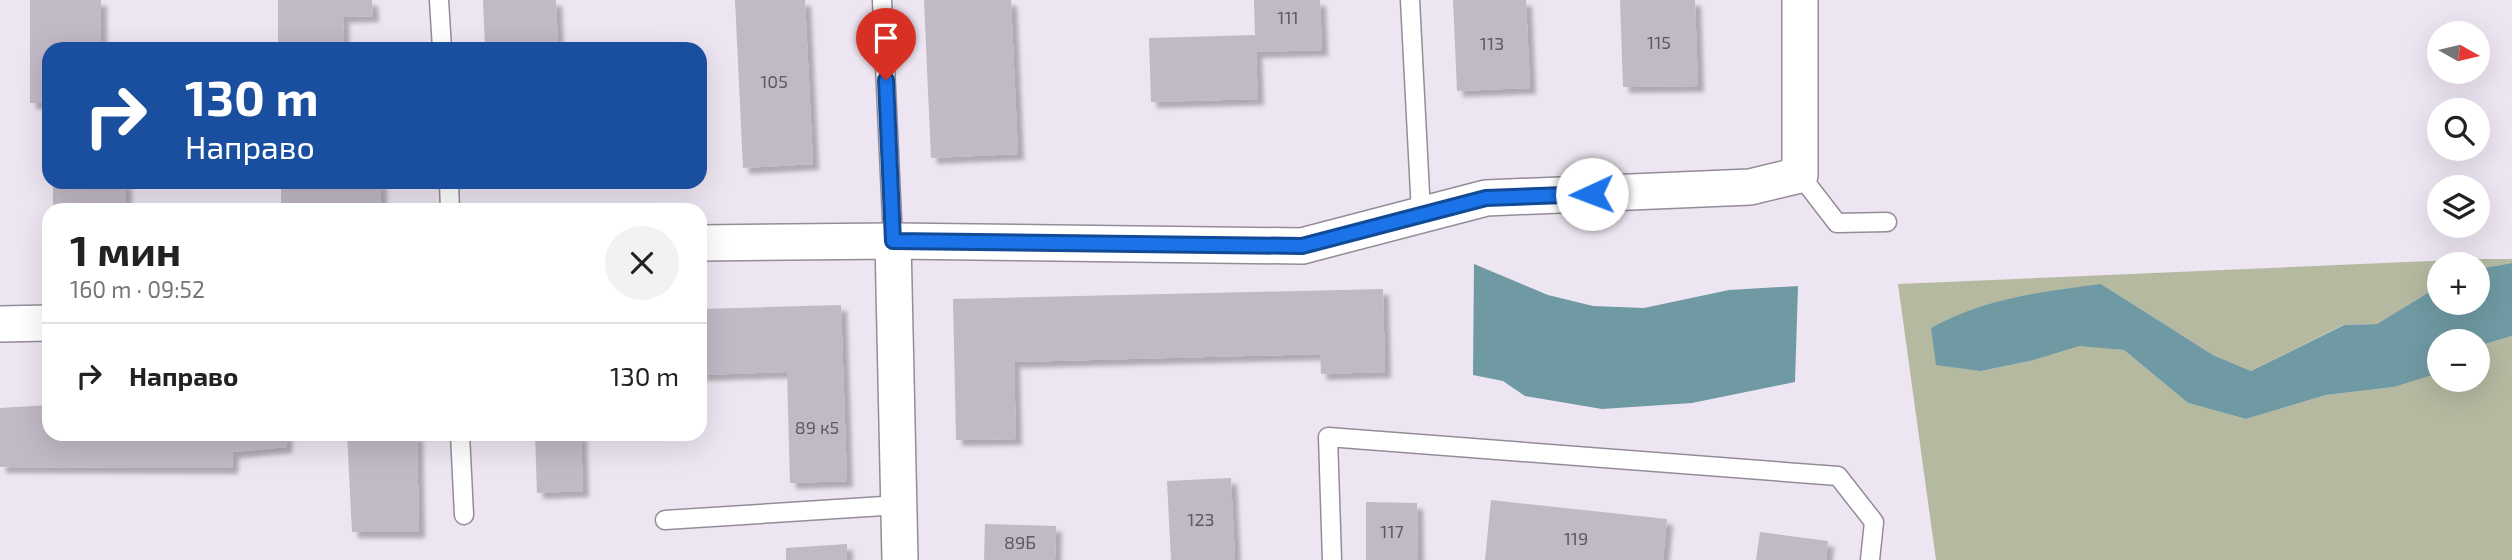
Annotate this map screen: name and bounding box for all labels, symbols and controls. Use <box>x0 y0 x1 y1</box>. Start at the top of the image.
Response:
house number: 111 <box>1277 6 1299 28</box>
pin <box>856 8 916 80</box>
icon: arrive <box>867 19 905 57</box>
north arrow <box>2427 21 2490 84</box>
map controls <box>2427 21 2490 392</box>
house number: 115 <box>1647 31 1671 53</box>
house number: 113 <box>1480 32 1504 54</box>
text: 130 m <box>185 67 319 126</box>
icon: right <box>70 70 161 161</box>
house number: 105 <box>760 70 788 92</box>
button: search <box>2427 98 2490 161</box>
text: Направо <box>185 127 315 165</box>
position arrow <box>1555 157 1629 231</box>
button: layers <box>2427 175 2490 238</box>
text: 1 мин <box>70 224 181 274</box>
button: close <box>605 226 679 300</box>
button: + <box>2427 252 2490 315</box>
text: 160 m · 09:52 <box>70 275 205 303</box>
button: − <box>2427 329 2490 392</box>
icon: right <box>70 357 108 395</box>
text: Направо <box>129 360 238 391</box>
text: 130 m <box>610 360 679 391</box>
house number: 89 к5 <box>795 416 839 438</box>
house number: 123 <box>1187 508 1215 530</box>
house number: 117 <box>1380 520 1404 542</box>
house number: 119 <box>1564 527 1588 549</box>
house number: 89Б <box>1004 531 1036 553</box>

